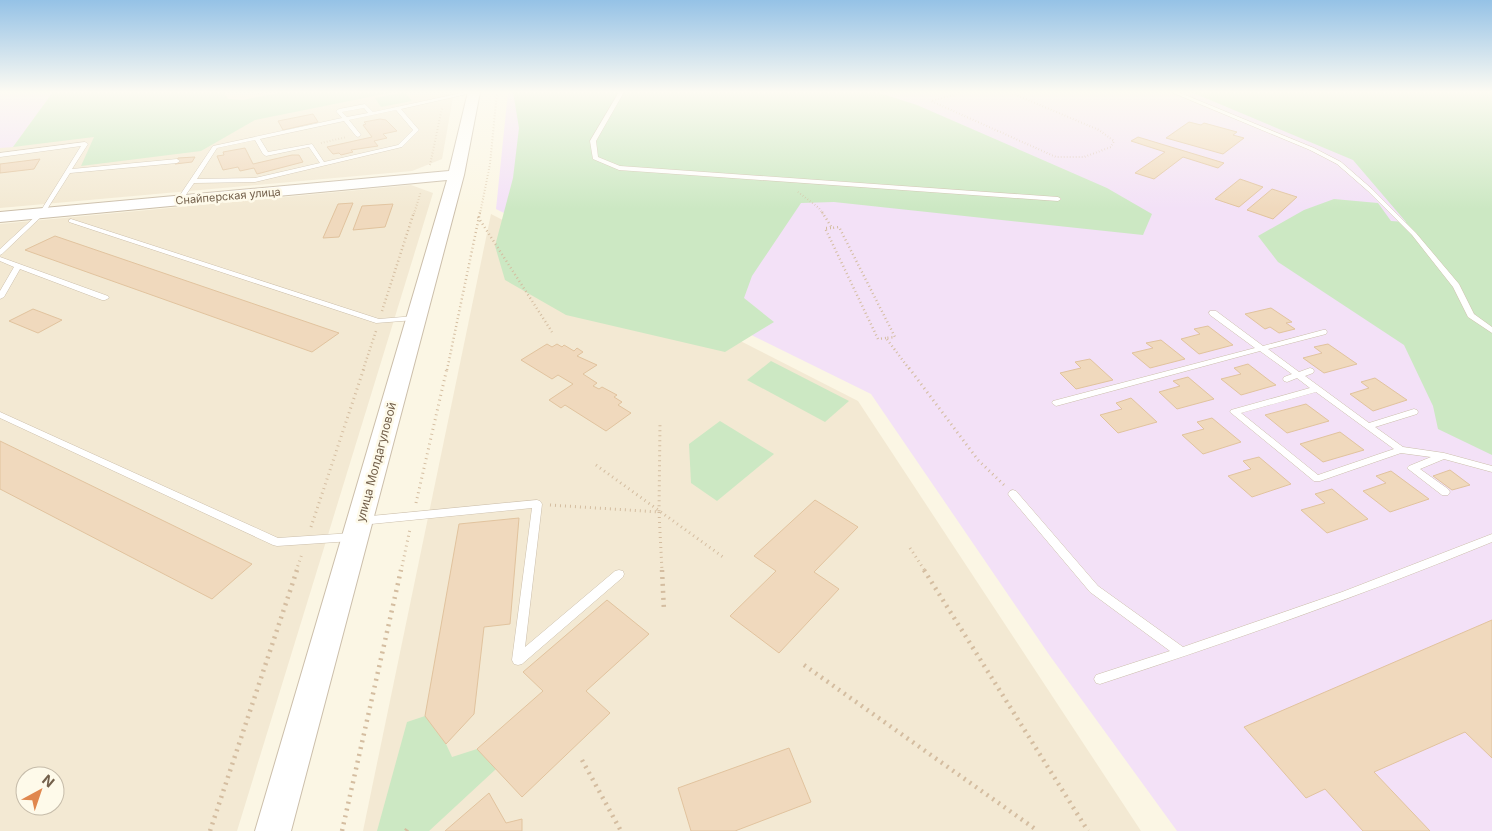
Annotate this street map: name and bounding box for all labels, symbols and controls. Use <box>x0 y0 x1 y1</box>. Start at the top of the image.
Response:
street label: Снайперская улица <box>175 184 281 208</box>
street label: улица Молдагуловой <box>353 400 399 524</box>
north arrow <box>15 766 65 816</box>
text: N <box>39 771 58 791</box>

